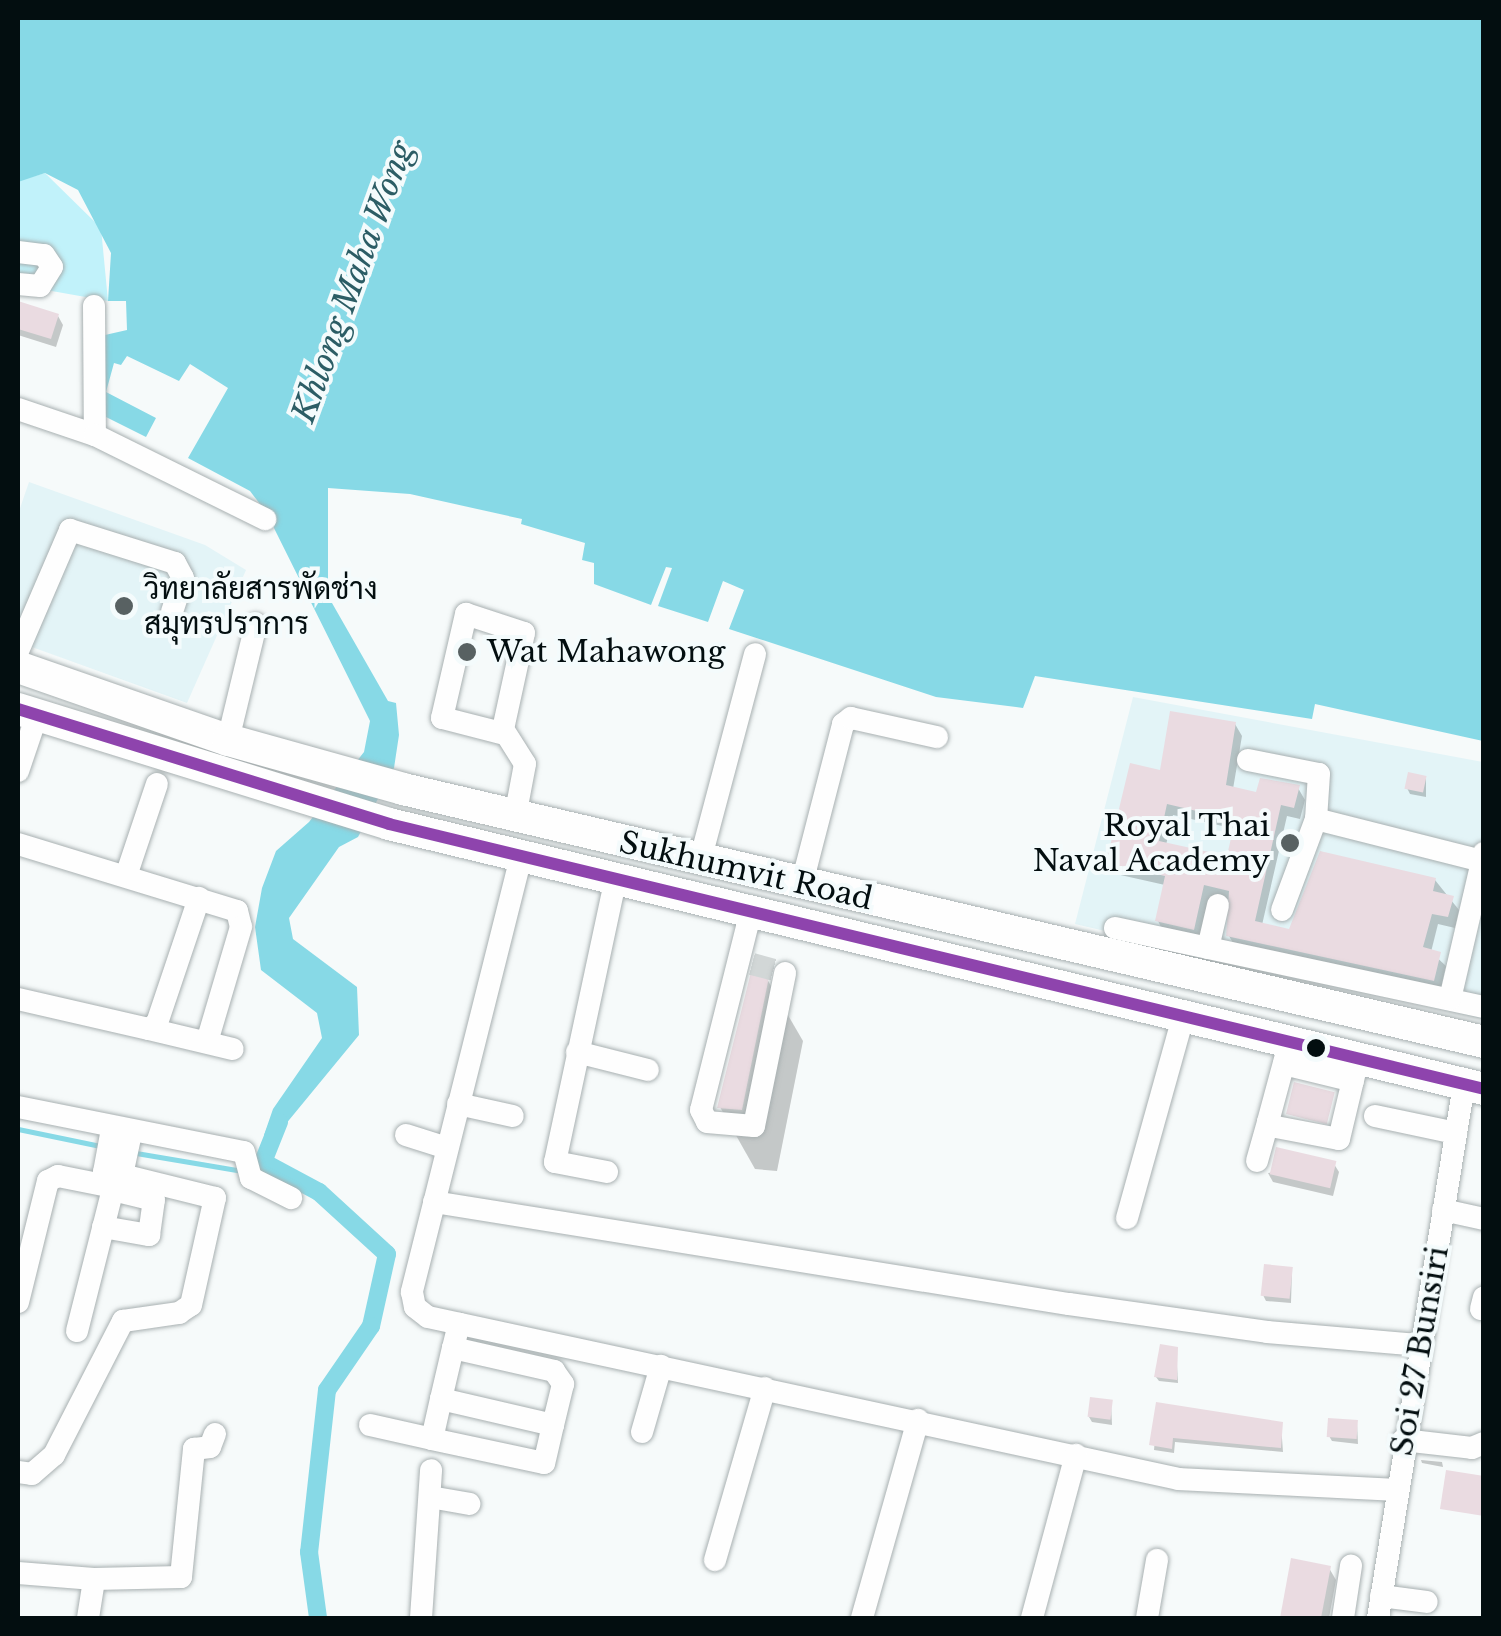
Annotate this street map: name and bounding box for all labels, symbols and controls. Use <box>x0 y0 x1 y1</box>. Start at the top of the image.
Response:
water label: Khlong Maha Wong <box>284 136 422 428</box>
place label: วิทยาลัยสารพัดช่าง สมุทรปราการ <box>144 571 378 642</box>
marker: วิทยาลัยสารพัดช่าง สมุทรปราการ <box>113 595 135 617</box>
place label: Wat Mahawong <box>487 634 725 670</box>
marker: Wat Mahawong <box>456 641 478 663</box>
place label: Royal Thai Naval Academy <box>1031 808 1270 878</box>
street label: Sukhumvit Road <box>616 824 876 918</box>
marker: Royal Thai Naval Academy <box>1279 832 1301 854</box>
unlabelled marker <box>1306 1038 1326 1058</box>
street label: Soi 27 Bunsiri <box>1384 1243 1456 1459</box>

